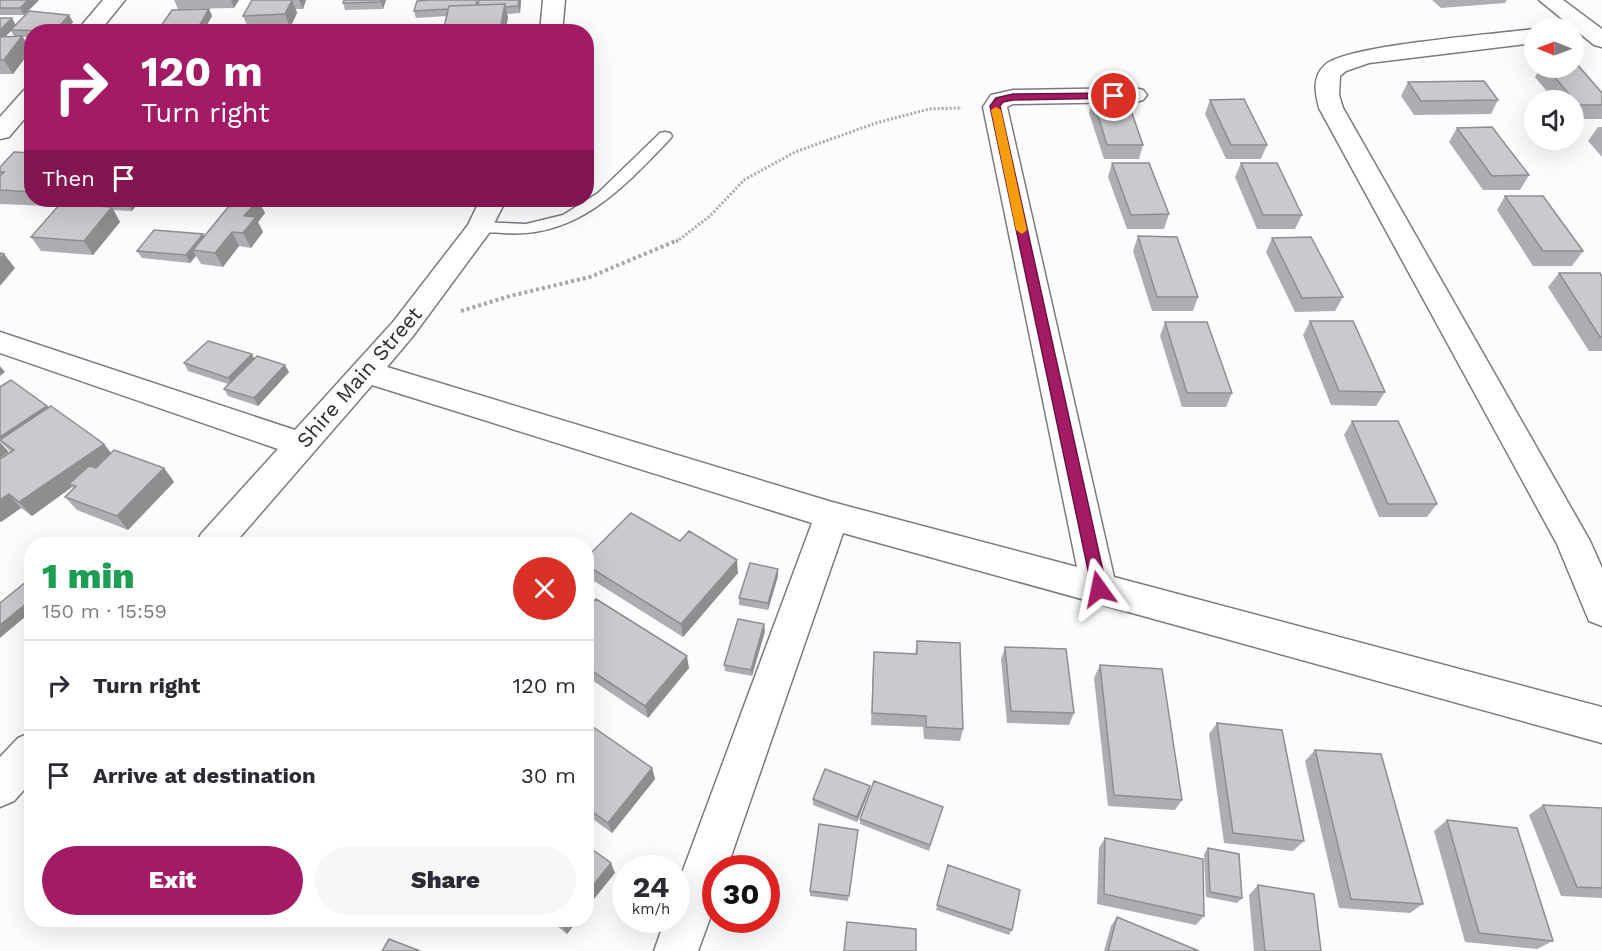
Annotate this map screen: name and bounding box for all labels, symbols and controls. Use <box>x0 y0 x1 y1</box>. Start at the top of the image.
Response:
north arrow <box>1524 18 1584 78</box>
map controls <box>1524 18 1584 150</box>
text: 120 m <box>141 47 263 96</box>
icon: right <box>42 48 120 126</box>
pin <box>1088 70 1139 121</box>
icon: arrive <box>1097 79 1130 112</box>
button: sound <box>1524 90 1584 150</box>
text: Turn right <box>141 97 270 129</box>
icon: arrive <box>107 162 140 195</box>
text: Then <box>42 166 95 191</box>
street label: Shire Main Street <box>291 301 427 452</box>
text: 1 min <box>42 555 135 597</box>
button: close <box>513 557 576 620</box>
position arrow <box>1067 557 1131 621</box>
text: 150 m · 15:59 <box>42 599 167 623</box>
icon: right <box>42 669 75 702</box>
text: Turn right <box>93 673 200 698</box>
text: 120 m <box>512 673 576 698</box>
icon: arrive <box>42 759 75 792</box>
text: Arrive at destination <box>93 763 316 788</box>
text: 30 m <box>521 763 576 788</box>
button: Exit <box>42 846 303 915</box>
button: Share <box>315 846 576 915</box>
speed limit sign: 30 <box>702 855 780 933</box>
text: 24 <box>633 869 669 904</box>
text: km/h <box>632 900 670 918</box>

